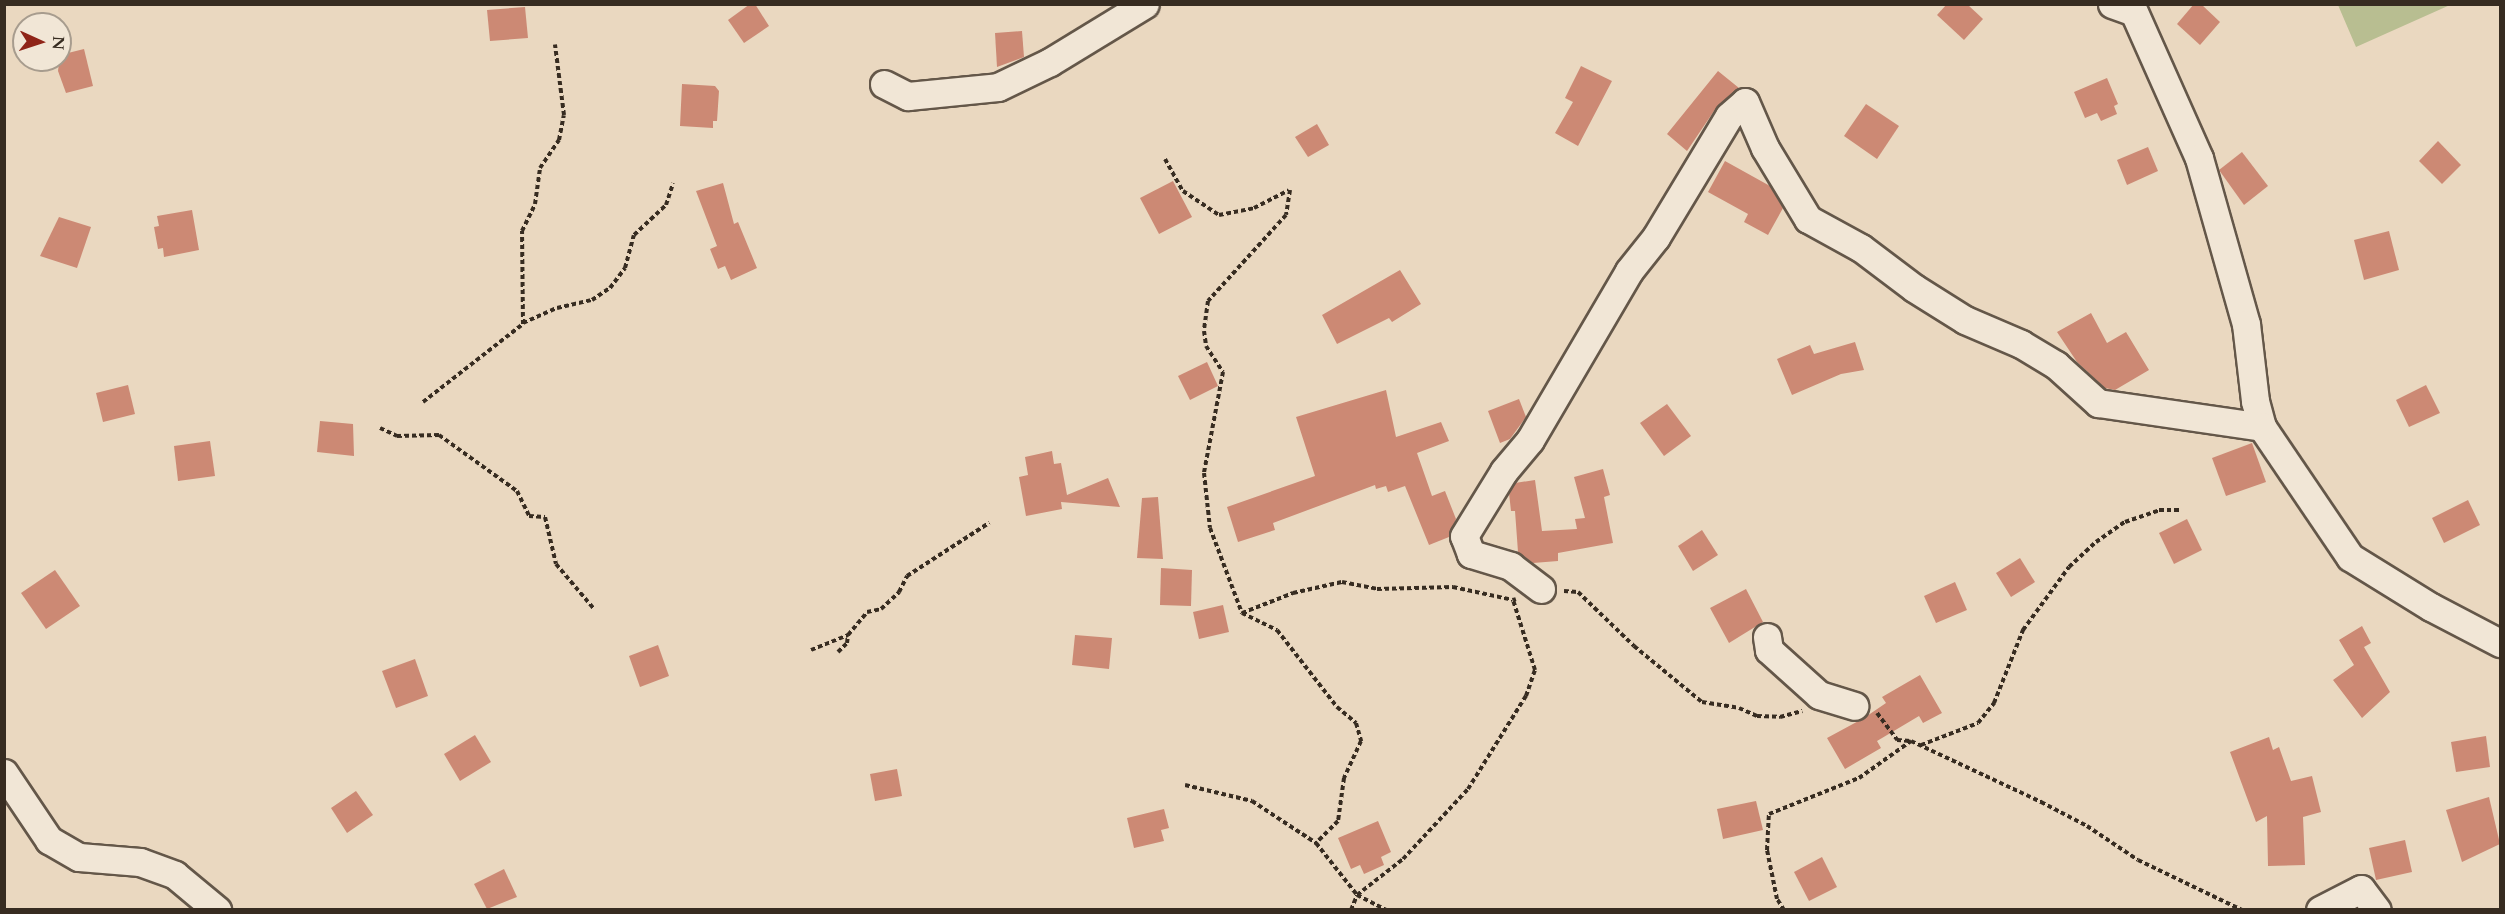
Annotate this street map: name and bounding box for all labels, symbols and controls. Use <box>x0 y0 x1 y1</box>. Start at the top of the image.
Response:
north arrow <box>12 12 72 72</box>
text: N <box>47 35 69 50</box>

